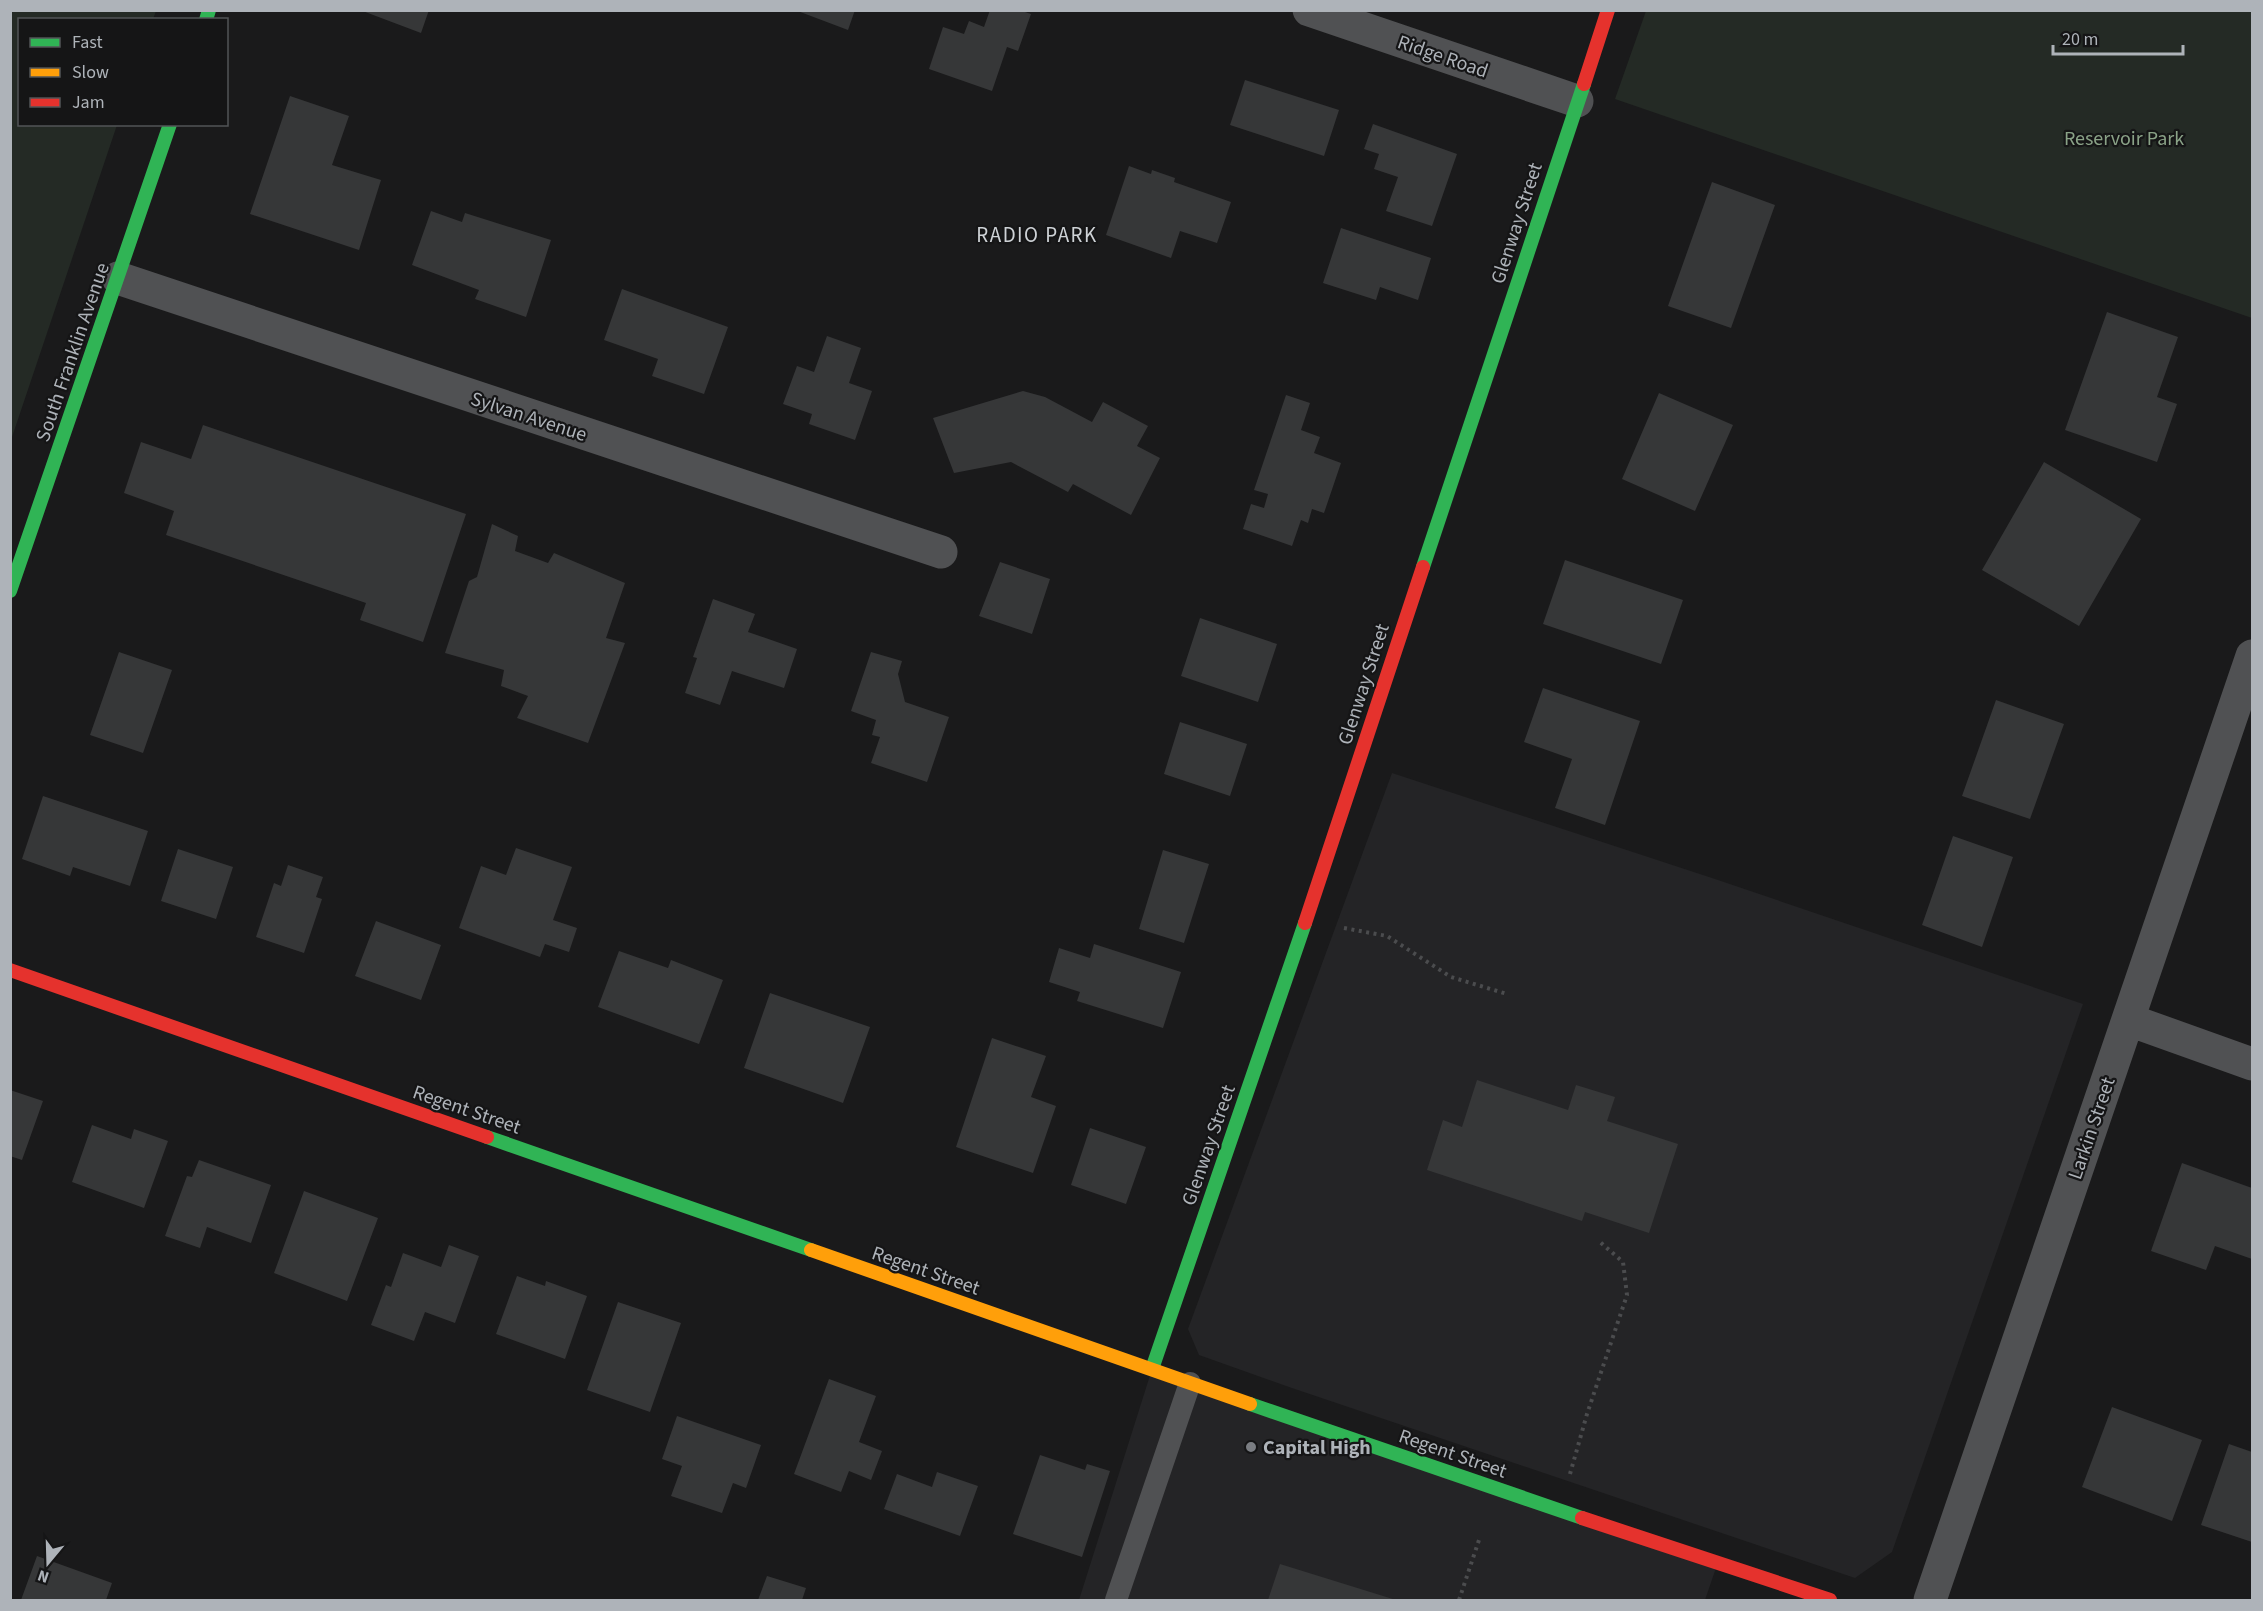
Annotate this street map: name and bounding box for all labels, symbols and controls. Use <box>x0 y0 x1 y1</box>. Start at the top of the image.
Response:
legend <box>18 18 228 126</box>
scale bar <box>2053 18 2184 56</box>
text: 20 m <box>2062 27 2098 52</box>
street label: Ridge Road <box>1394 28 1492 85</box>
text: Fast <box>72 30 103 55</box>
text: Slow <box>72 60 109 85</box>
text: Jam <box>72 90 105 115</box>
park label: Reservoir Park <box>2064 125 2184 153</box>
street label: Glenway Street <box>1484 159 1550 288</box>
district label: RADIO PARK <box>976 220 1098 250</box>
street label: South Franklin Avenue <box>29 259 117 446</box>
street label: Sylvan Avenue <box>467 385 590 449</box>
street label: Glenway Street <box>1331 620 1397 749</box>
street label: Larkin Street <box>2061 1073 2123 1183</box>
street label: Regent Street <box>409 1078 525 1142</box>
street label: Glenway Street <box>1175 1081 1243 1209</box>
street label: Regent Street <box>868 1239 984 1303</box>
street label: Regent Street <box>1395 1422 1511 1486</box>
place label: Capital High <box>1263 1434 1371 1462</box>
marker: Capital High <box>1244 1440 1258 1454</box>
north arrow <box>18 1533 78 1593</box>
text: N <box>35 1564 52 1588</box>

